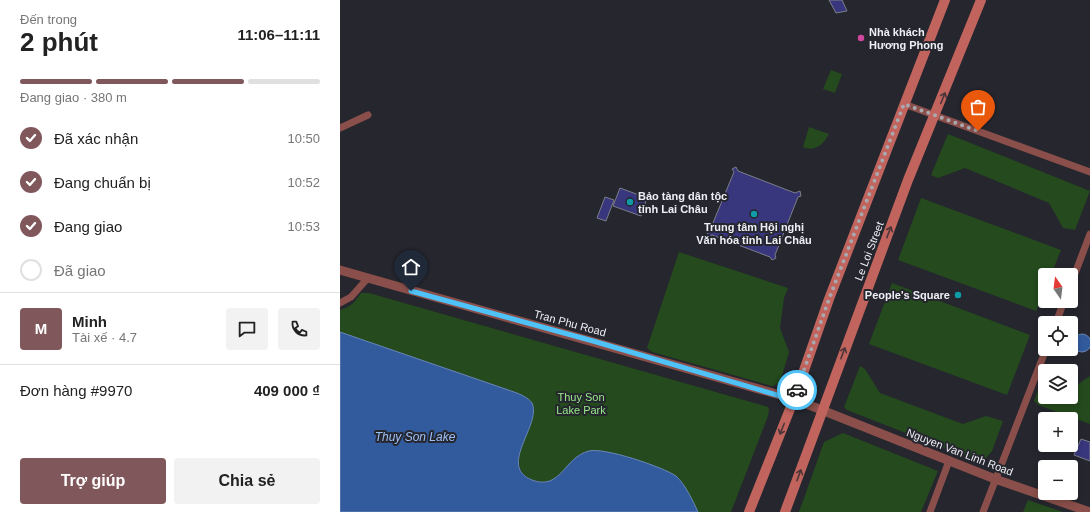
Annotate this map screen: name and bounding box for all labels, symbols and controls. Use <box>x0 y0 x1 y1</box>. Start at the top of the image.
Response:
text: Đến trong <box>20 12 77 27</box>
text: 11:06–11:11 <box>237 26 320 43</box>
place label: Nhà khách Hương Phong <box>869 26 943 51</box>
text: 2 phút <box>20 27 98 57</box>
marker: Nhà khách Hương Phong <box>856 33 866 43</box>
text: Đang giao · 380 m <box>20 90 127 105</box>
pin <box>961 90 995 131</box>
one-way arrow <box>939 92 947 104</box>
icon: bag <box>967 96 989 118</box>
icon: check <box>20 127 42 149</box>
text: Đã xác nhận <box>54 130 138 147</box>
text: 10:50 <box>287 131 320 146</box>
icon: check <box>20 171 42 193</box>
text: Đang chuẩn bị <box>54 174 151 191</box>
text: 10:52 <box>287 175 320 190</box>
place label: Bảo tàng dân tộc tỉnh Lai Châu <box>638 190 727 215</box>
marker: Bảo tàng dân tộc tỉnh Lai Châu <box>625 197 635 207</box>
marker: Trung tâm Hội nghị Văn hóa tỉnh Lai Châu <box>749 209 759 219</box>
icon: check <box>20 215 42 237</box>
text: Đang giao <box>54 218 122 235</box>
text: 10:53 <box>287 219 320 234</box>
street label: Le Loi Street <box>852 220 886 282</box>
place label: Trung tâm Hội nghị Văn hóa tỉnh Lai Châu <box>696 221 812 246</box>
one-way arrow <box>886 226 894 238</box>
pin <box>394 250 428 291</box>
icon: home <box>400 256 422 278</box>
text: Đã giao <box>54 262 106 279</box>
north arrow <box>1038 268 1078 308</box>
map controls <box>1038 268 1078 500</box>
place label: People's Square <box>865 289 950 301</box>
marker: People's Square <box>953 290 963 300</box>
button: chat <box>226 308 268 350</box>
button: phone <box>278 308 320 350</box>
street label: Tran Phu Road <box>533 308 607 338</box>
text: Minh <box>72 313 107 330</box>
button: locate <box>1038 316 1078 356</box>
text: M <box>35 320 47 337</box>
text: Tài xế · 4.7 <box>72 330 137 345</box>
one-way arrow <box>840 347 847 360</box>
button: layers <box>1038 364 1078 404</box>
courier <box>777 370 817 410</box>
icon: car <box>786 379 808 401</box>
text: Đơn hàng #9970 <box>20 382 132 399</box>
text: 409 000 ₫ <box>254 382 320 399</box>
park label: Thuy Son Lake Park <box>556 391 606 416</box>
button: + <box>1038 412 1078 452</box>
one-way arrow <box>778 422 785 434</box>
street label: Nguyen Van Linh Road <box>905 426 1015 478</box>
water label: Thuy Son Lake <box>375 430 456 444</box>
button: Trợ giúp <box>20 458 166 504</box>
button: Chia sẻ <box>174 458 320 504</box>
button: − <box>1038 460 1078 500</box>
one-way arrow <box>795 470 803 482</box>

